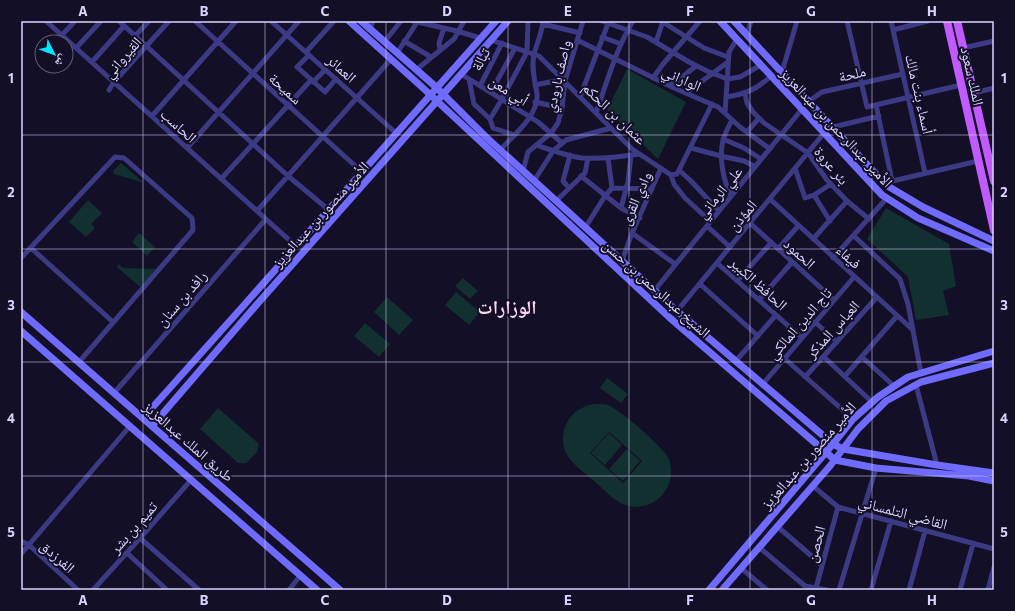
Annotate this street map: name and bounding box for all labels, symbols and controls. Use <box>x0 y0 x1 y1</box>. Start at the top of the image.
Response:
text: A <box>78 3 88 19</box>
text: B <box>200 3 209 19</box>
text: C <box>321 3 330 19</box>
text: D <box>442 3 452 19</box>
text: E <box>564 3 572 19</box>
text: F <box>686 3 694 19</box>
text: G <box>806 3 816 19</box>
text: H <box>927 3 937 19</box>
street label: القيرواني <box>99 33 148 84</box>
north arrow <box>34 34 74 74</box>
street label: واصف بارودي <box>540 38 578 115</box>
street label: تبالة <box>467 44 494 74</box>
street label: الملك سعود <box>957 45 989 107</box>
street label: العمائر <box>322 50 360 87</box>
text: ش <box>51 51 71 70</box>
street label: أسماء بنت مالك <box>902 52 938 136</box>
street label: الواراني <box>658 61 704 98</box>
street label: ملحة <box>837 61 867 85</box>
street label: الأمير عبدالرحمن بن عبدالعزيز <box>775 63 897 192</box>
street label: سميحة <box>266 69 306 108</box>
text: 1 <box>8 70 14 86</box>
text: 1 <box>1001 70 1007 86</box>
street label: أبي معن <box>484 71 532 112</box>
street label: عثمان بن الحكم <box>578 78 651 150</box>
street label: الحاسب <box>157 104 201 146</box>
street label: بئر عروة <box>810 142 853 188</box>
street label: الأمير منصور بن عبدالعزيز <box>267 157 374 273</box>
street label: علي الرماني <box>692 162 749 224</box>
street label: وادي القرى <box>615 168 658 229</box>
text: 2 <box>7 184 15 200</box>
text: 2 <box>1000 184 1008 200</box>
street label: المؤذن <box>724 196 762 235</box>
street label: الحمود <box>780 234 819 273</box>
street label: الشيخ عبدالرحمن بن حسن <box>598 235 714 342</box>
street label: فيفاء <box>832 240 865 272</box>
street label: الحافظ الكبير <box>725 252 791 314</box>
street label: رافد بن سنان <box>152 266 212 331</box>
street label: تاج الدين المالكي <box>763 283 838 365</box>
district label: الوزارات <box>477 295 537 318</box>
street label: العباس المذكر <box>801 296 864 364</box>
text: 3 <box>7 297 15 313</box>
text: 3 <box>1000 297 1008 313</box>
street label: طريق الملك عبدالعزيز <box>138 396 238 487</box>
street label: الأمير منصور بن عبدالعزيز <box>756 398 861 514</box>
text: 4 <box>7 410 15 426</box>
text: 4 <box>1000 410 1008 426</box>
street label: القاضي التلمساني <box>855 491 950 536</box>
street label: تميم بن بشر <box>105 497 162 559</box>
text: 5 <box>7 524 15 540</box>
street label: الحصن <box>801 524 830 565</box>
text: 5 <box>1000 524 1008 540</box>
street label: الفرزدق <box>36 536 79 578</box>
text: A <box>78 592 88 608</box>
text: B <box>200 592 209 608</box>
text: C <box>321 592 330 608</box>
text: D <box>442 592 452 608</box>
text: E <box>564 592 572 608</box>
text: F <box>686 592 694 608</box>
text: G <box>806 592 816 608</box>
text: H <box>927 592 937 608</box>

